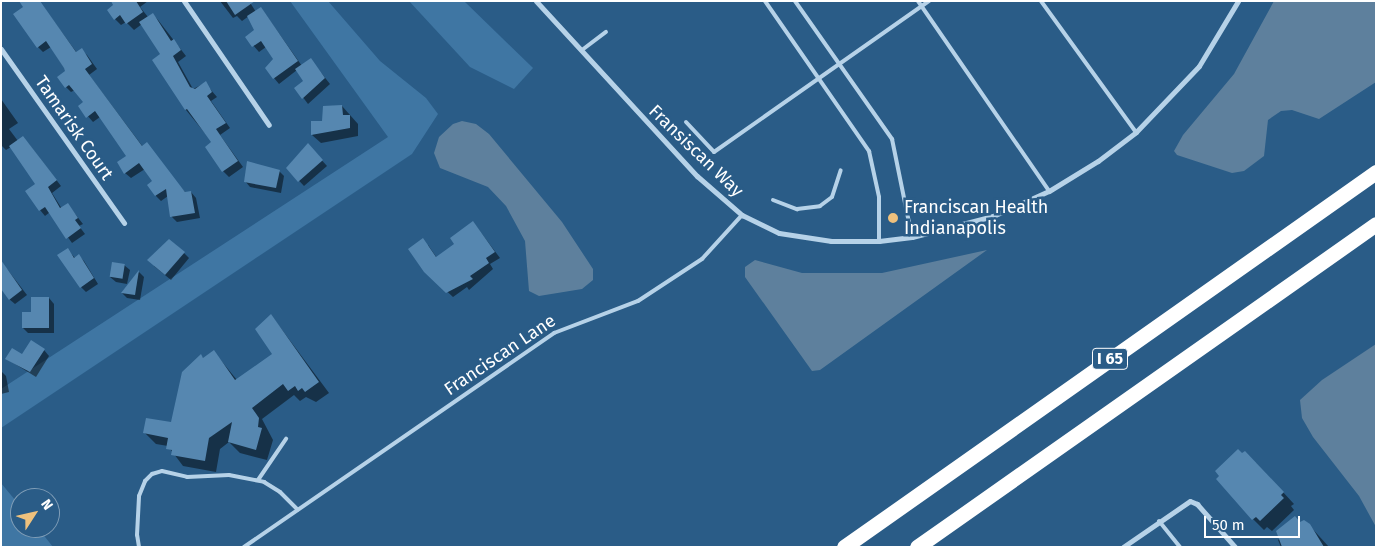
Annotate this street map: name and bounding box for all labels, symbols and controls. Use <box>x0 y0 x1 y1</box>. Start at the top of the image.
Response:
street label: Tamarisk Court <box>30 72 118 184</box>
street label: Fransiscan Way <box>644 101 748 201</box>
place label: Franciscan Health Indianapolis <box>904 197 1048 240</box>
marker: Franciscan Health Indianapolis <box>886 211 900 225</box>
street label: Franciscan Lane <box>440 310 560 400</box>
road number: I 65 <box>1091 346 1129 372</box>
north arrow <box>10 488 60 538</box>
text: N <box>37 496 57 513</box>
scale bar <box>1207 506 1303 538</box>
text: 50 m <box>1212 516 1245 534</box>

